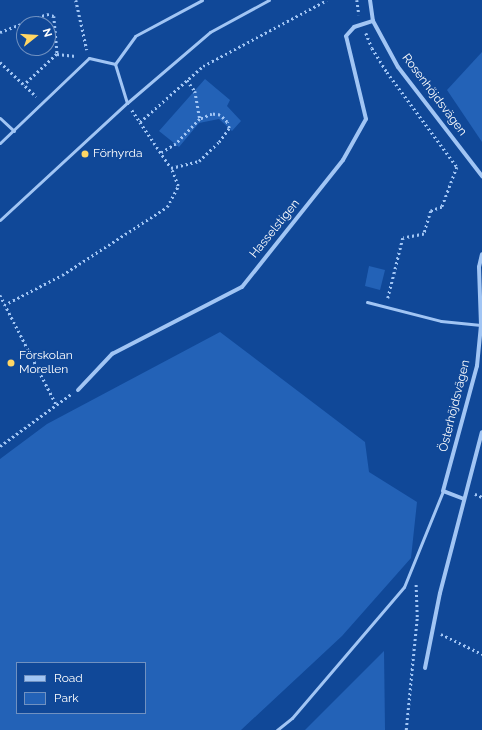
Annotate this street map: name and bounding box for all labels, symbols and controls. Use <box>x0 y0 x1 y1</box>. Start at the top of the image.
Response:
north arrow <box>16 16 56 56</box>
text: N <box>40 27 54 39</box>
street label: Rosenhöjdsvägen <box>399 51 469 139</box>
place label: Förhyrda <box>93 147 142 161</box>
marker: Förhyrda <box>80 149 90 159</box>
street label: Hasselstigen <box>247 197 303 261</box>
place label: Förskolan Morellen <box>19 349 73 377</box>
marker: Förskolan Morellen <box>6 358 16 368</box>
street label: Österhöjdsvägen <box>437 359 473 453</box>
legend <box>16 662 146 714</box>
text: Road <box>54 671 83 685</box>
text: Park <box>54 691 79 705</box>

